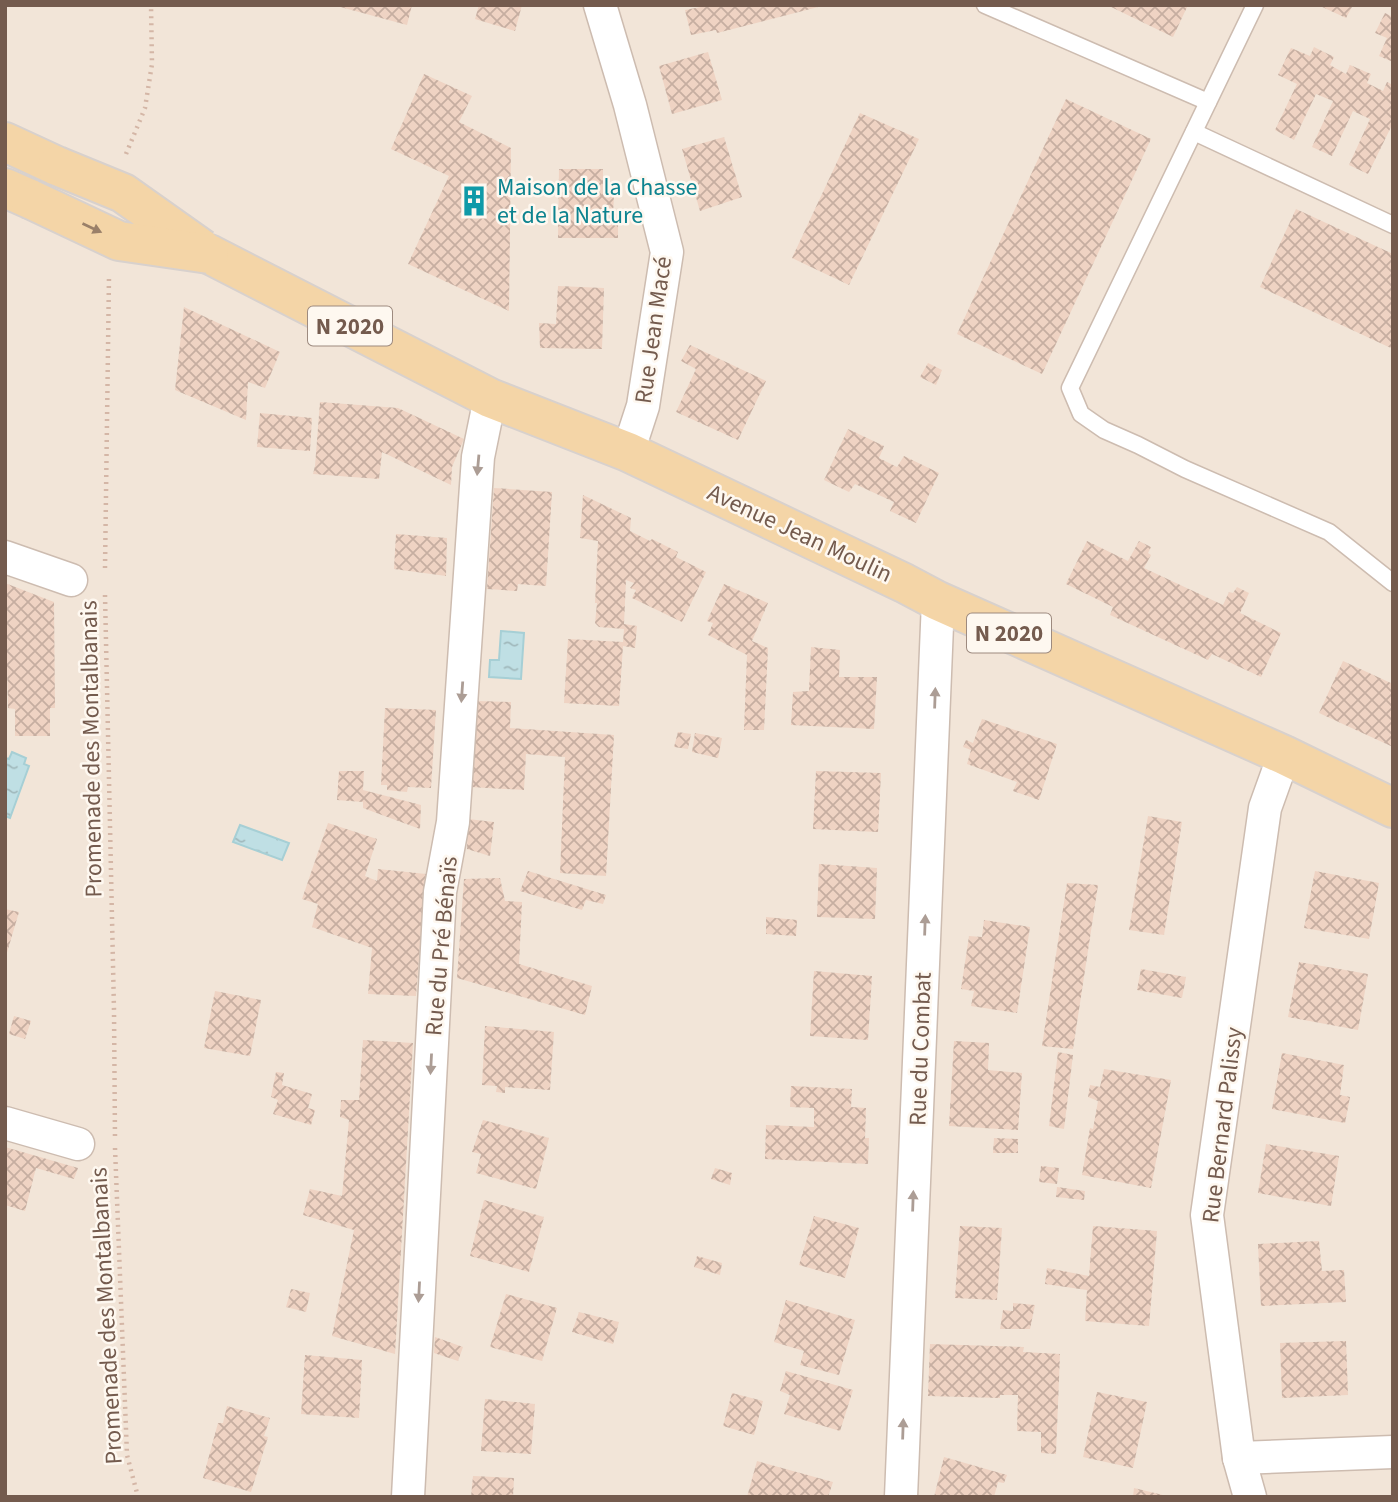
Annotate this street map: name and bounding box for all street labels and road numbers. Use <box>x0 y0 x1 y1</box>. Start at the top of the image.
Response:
street label: Rue Jean Macé <box>626 254 681 406</box>
road number: N 2020 <box>308 306 392 346</box>
street label: Avenue Jean Moulin <box>702 475 898 592</box>
street label: Promenade des Montalbanais <box>71 600 112 898</box>
road number: N 2020 <box>967 614 1051 652</box>
street label: Rue du Pré Bénaïs <box>416 855 467 1037</box>
street label: Rue du Combat <box>900 971 941 1127</box>
street label: Rue Bernard Palissy <box>1193 1025 1252 1225</box>
street label: Promenade des Montalbanais <box>81 1167 132 1465</box>

